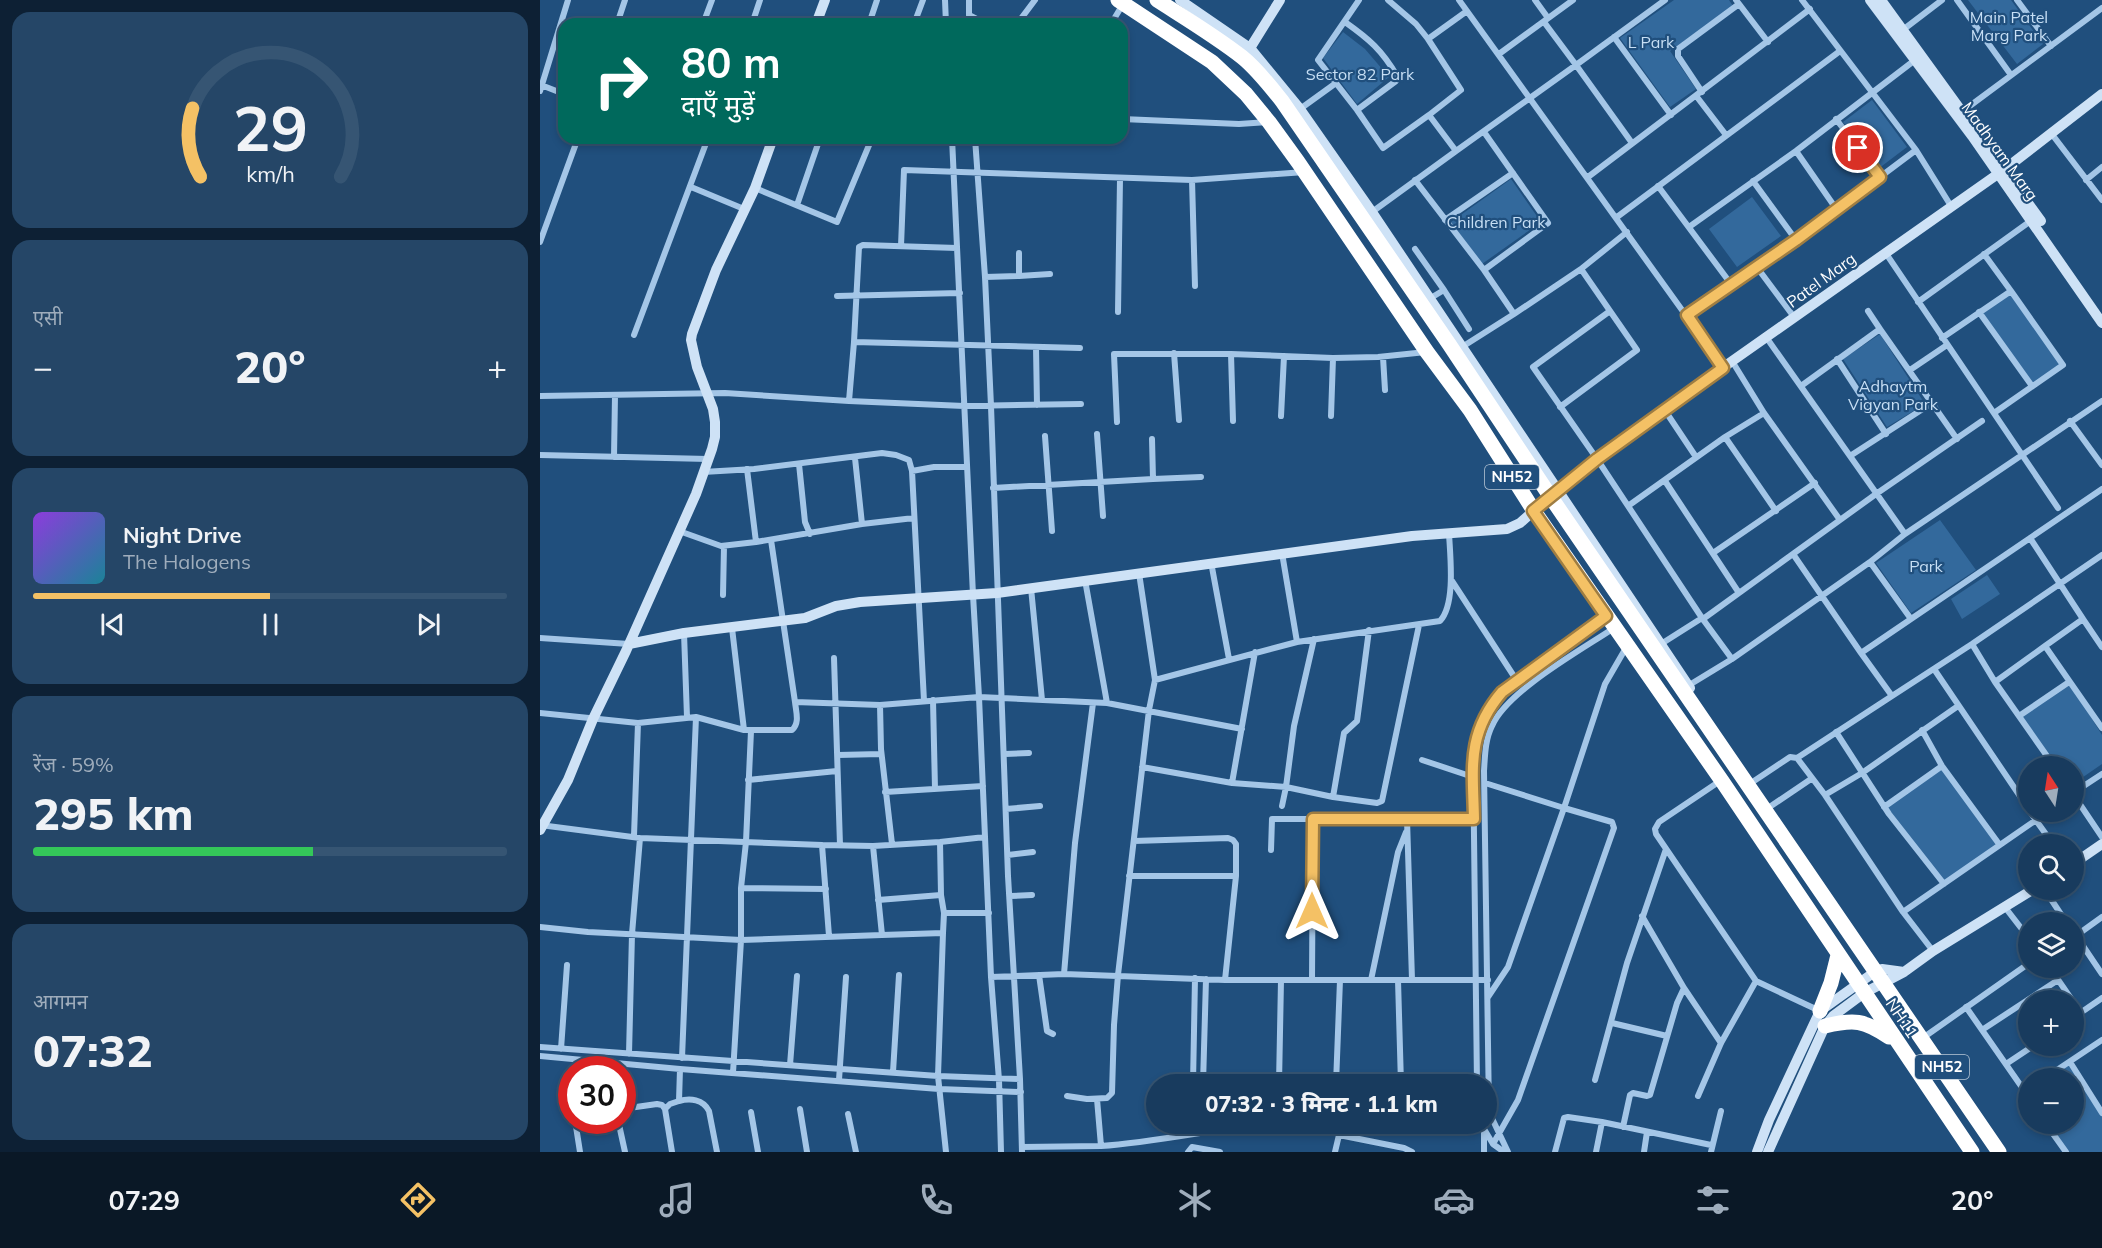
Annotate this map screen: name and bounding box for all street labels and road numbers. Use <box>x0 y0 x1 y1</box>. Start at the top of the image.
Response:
street label: Madhyam Marg <box>1958 98 2042 204</box>
street label: Patel Marg <box>1783 248 1859 312</box>
road number: NH52 <box>1485 465 1539 489</box>
street label: NH11 <box>1882 994 1922 1042</box>
road number: NH52 <box>1915 1055 1969 1079</box>

